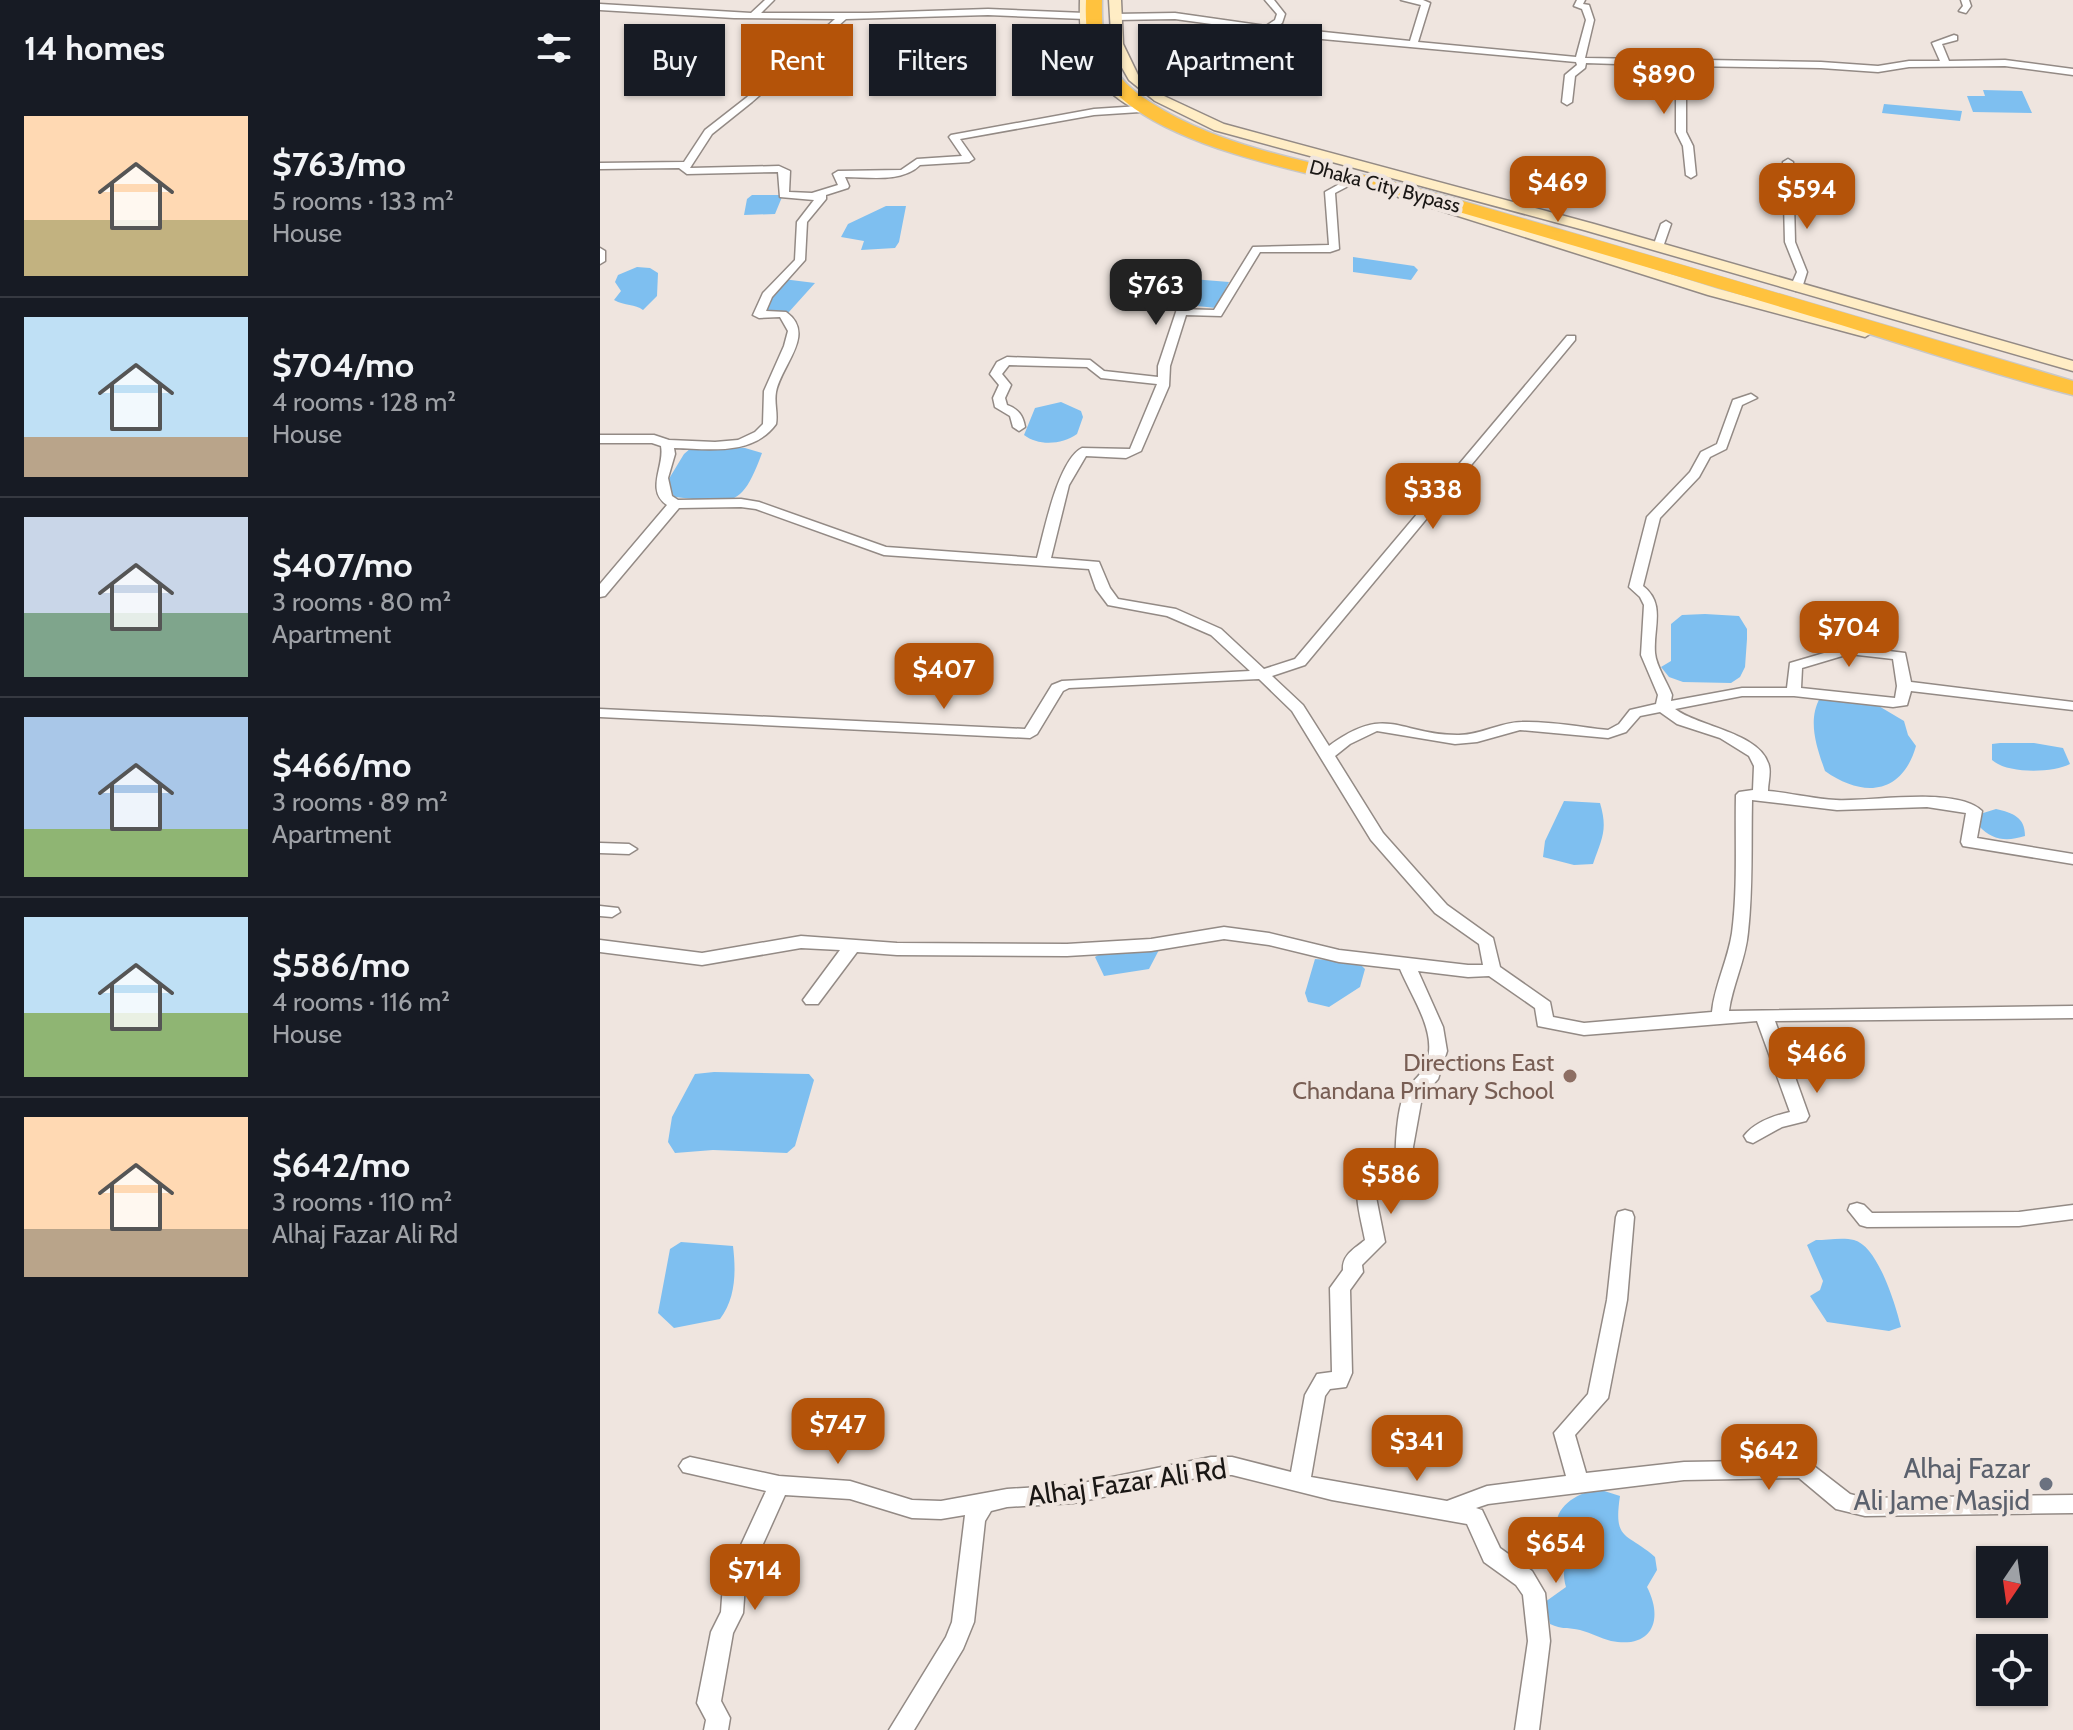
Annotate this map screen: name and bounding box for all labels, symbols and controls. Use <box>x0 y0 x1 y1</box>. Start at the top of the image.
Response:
chip: Buy <box>624 24 725 96</box>
chip: Rent <box>741 24 853 96</box>
chip: Filters <box>869 24 996 96</box>
chip: New <box>1012 24 1122 96</box>
chip: Apartment <box>1138 24 1322 96</box>
icon: filters <box>532 26 576 70</box>
text: 14 homes <box>24 27 165 69</box>
pin: $890 <box>1617 48 1711 116</box>
text: $890 <box>1632 58 1696 90</box>
text: $763/mo <box>272 143 406 185</box>
icon: home <box>88 148 184 244</box>
street label: Dhaka City Bypass <box>1307 154 1463 218</box>
pin: $469 <box>1511 156 1605 224</box>
pin: $594 <box>1760 163 1854 231</box>
text: $469 <box>1528 166 1588 198</box>
text: $594 <box>1777 173 1837 205</box>
text: 5 rooms · 133 m² <box>272 185 454 217</box>
text: House <box>272 217 342 249</box>
pin: $763 <box>1109 259 1203 327</box>
text: $763 <box>1128 269 1184 301</box>
text: $704/mo <box>272 344 414 386</box>
icon: home <box>88 349 184 445</box>
text: 4 rooms · 128 m² <box>272 386 456 418</box>
text: House <box>272 418 342 450</box>
pin: $338 <box>1386 463 1480 531</box>
text: $338 <box>1404 473 1462 505</box>
text: $407/mo <box>272 544 413 586</box>
icon: home <box>88 549 184 645</box>
text: 3 rooms · 80 m² <box>272 586 451 618</box>
pin: $704 <box>1802 601 1896 669</box>
text: $704 <box>1818 611 1880 643</box>
text: Apartment <box>272 618 391 650</box>
pin: $407 <box>897 643 991 711</box>
text: $407 <box>913 653 975 685</box>
text: $466/mo <box>272 744 411 786</box>
icon: home <box>88 749 184 845</box>
text: 3 rooms · 89 m² <box>272 786 448 818</box>
text: Apartment <box>272 818 391 850</box>
text: $586/mo <box>272 944 410 986</box>
icon: home <box>88 949 184 1045</box>
text: 4 rooms · 116 m² <box>272 986 450 1018</box>
text: House <box>272 1018 342 1050</box>
pin: $466 <box>1770 1027 1864 1095</box>
text: $466 <box>1787 1037 1847 1069</box>
place label: Directions East Chandana Primary School <box>1292 1048 1554 1105</box>
marker: Directions East Chandana Primary School <box>1561 1067 1579 1085</box>
text: $642/mo <box>272 1144 410 1186</box>
pin: $586 <box>1344 1148 1438 1216</box>
icon: home <box>88 1149 184 1245</box>
text: $586 <box>1361 1158 1421 1190</box>
text: 3 rooms · 110 m² <box>272 1186 452 1218</box>
text: Alhaj Fazar Ali Rd <box>272 1218 458 1250</box>
pin: $747 <box>791 1398 885 1466</box>
text: $747 <box>810 1408 866 1440</box>
pin: $341 <box>1370 1415 1464 1483</box>
pin: $642 <box>1722 1424 1816 1492</box>
text: $341 <box>1390 1425 1444 1457</box>
text: $642 <box>1739 1434 1799 1466</box>
street label: Alhaj Fazar Ali Rd <box>1025 1451 1229 1513</box>
place label: Alhaj Fazar Ali Jame Masjid <box>1854 1451 2030 1517</box>
marker: Alhaj Fazar Ali Jame Masjid <box>2037 1475 2055 1493</box>
pin: $654 <box>1509 1517 1603 1585</box>
text: $654 <box>1526 1527 1586 1559</box>
pin: $714 <box>708 1544 802 1612</box>
north arrow <box>1976 1546 2048 1618</box>
map controls <box>1976 1546 2048 1706</box>
text: $714 <box>728 1554 782 1586</box>
button: locate <box>1976 1634 2048 1706</box>

